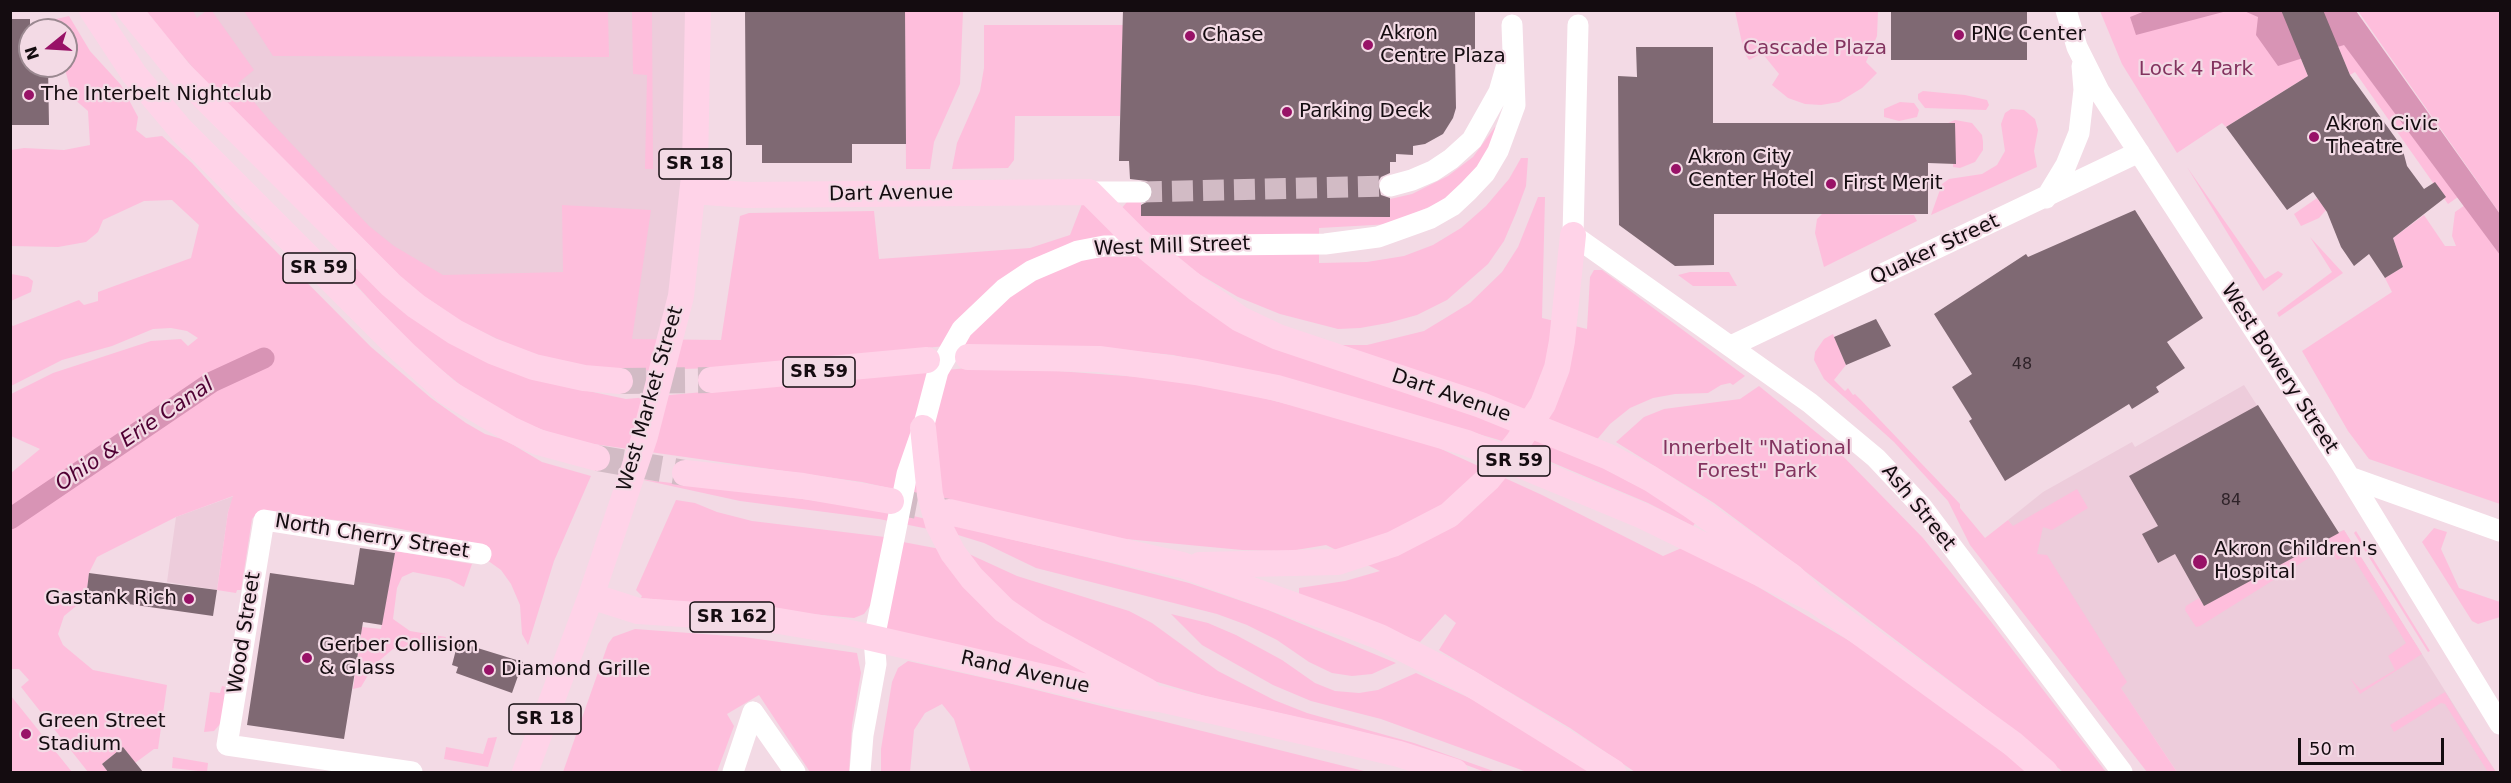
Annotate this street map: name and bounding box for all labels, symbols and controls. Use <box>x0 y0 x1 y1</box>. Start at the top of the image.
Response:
north arrow <box>18 18 78 78</box>
place label: Akron Centre Plaza <box>1380 22 1506 69</box>
place label: PNC Center <box>1971 23 2086 47</box>
place label: Chase <box>1202 24 1264 48</box>
marker: PNC Center <box>1952 28 1966 42</box>
marker: Chase <box>1183 29 1197 43</box>
park label: Cascade Plaza <box>1743 37 1887 61</box>
marker: Akron Centre Plaza <box>1361 38 1375 52</box>
text: N <box>21 44 43 62</box>
park label: Lock 4 Park <box>2139 58 2253 82</box>
place label: The Interbelt Nightclub <box>41 83 272 107</box>
marker: The Interbelt Nightclub <box>22 88 36 102</box>
place label: Parking Deck <box>1299 100 1430 124</box>
marker: Parking Deck <box>1280 105 1294 119</box>
place label: Akron Civic Theatre <box>2326 113 2438 160</box>
marker: Akron Civic Theatre <box>2307 130 2321 144</box>
place label: Akron City Center Hotel <box>1688 146 1815 193</box>
road number: SR 18 <box>659 149 731 179</box>
marker: Akron City Center Hotel <box>1669 162 1683 176</box>
place label: First Merit <box>1843 172 1943 196</box>
marker: First Merit <box>1824 177 1838 191</box>
street label: Dart Avenue <box>829 181 953 207</box>
street label: Quaker Street <box>1867 210 2003 290</box>
street label: West Mill Street <box>1093 232 1251 262</box>
road number: SR 59 <box>283 253 355 283</box>
street label: West Bowery Street <box>2215 280 2343 458</box>
street label: West Market Street <box>613 304 689 494</box>
house number: 48 <box>2012 355 2032 375</box>
road number: SR 59 <box>783 357 855 387</box>
street label: Dart Avenue <box>1388 364 1514 428</box>
water label: Ohio & Erie Canal <box>51 373 219 497</box>
park label: Innerbelt "National Forest" Park <box>1662 437 1852 484</box>
road number: SR 59 <box>1478 446 1550 476</box>
street label: Ash Street <box>1876 460 1960 556</box>
house number: 84 <box>2221 491 2241 511</box>
street label: North Cherry Street <box>273 510 471 564</box>
place label: Akron Children's Hospital <box>2214 538 2377 585</box>
marker: Akron Children's Hospital <box>2191 553 2209 571</box>
street label: Wood Street <box>224 570 266 696</box>
place label: Gastank Rich <box>45 587 177 611</box>
marker: Gastank Rich <box>182 592 196 606</box>
road number: SR 162 <box>690 602 774 632</box>
place label: Gerber Collision & Glass <box>319 634 478 681</box>
street label: Rand Avenue <box>958 646 1092 700</box>
marker: Gerber Collision & Glass <box>300 651 314 665</box>
place label: Diamond Grille <box>501 658 650 682</box>
marker: Diamond Grille <box>482 663 496 677</box>
road number: SR 18 <box>509 704 581 734</box>
place label: Green Street Stadium <box>38 710 166 757</box>
scale bar <box>2301 726 2446 764</box>
marker: Green Street Stadium <box>19 727 33 741</box>
text: 50 m <box>2309 738 2355 759</box>

